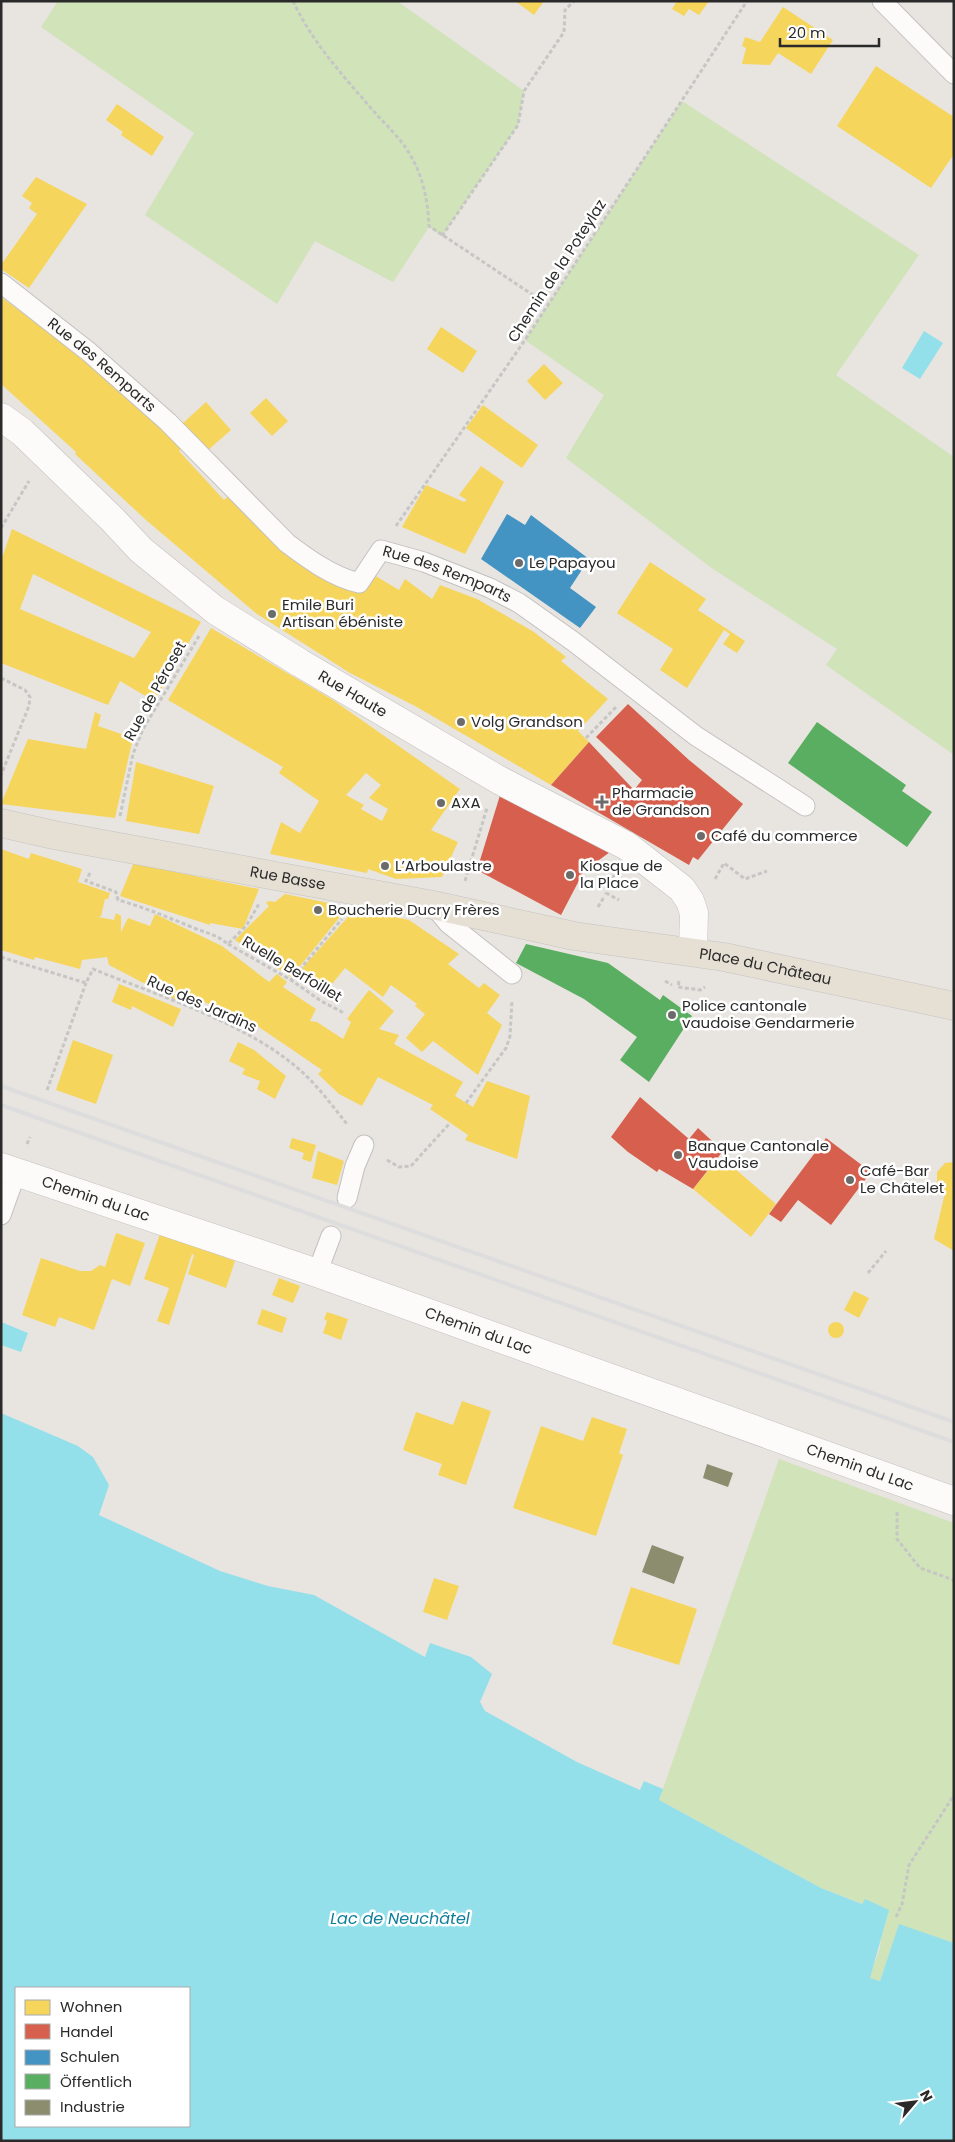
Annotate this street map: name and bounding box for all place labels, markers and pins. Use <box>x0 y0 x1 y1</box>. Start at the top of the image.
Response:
place label: Le Papayou <box>529 552 616 573</box>
marker: Le Papayou <box>513 557 525 569</box>
place label: Emile Buri Artisan ébéniste <box>282 594 403 632</box>
marker: Emile Buri Artisan ébéniste <box>266 608 278 620</box>
place label: Volg Grandson <box>471 711 583 732</box>
marker: Volg Grandson <box>455 716 467 728</box>
place label: Pharmacie de Grandson <box>612 782 710 820</box>
place label: AXA <box>451 792 481 813</box>
marker: Pharmacie de Grandson <box>596 796 608 808</box>
marker: AXA <box>435 797 447 809</box>
place label: Café du commerce <box>711 825 858 846</box>
marker: Café du commerce <box>695 830 707 842</box>
place label: L’Arboulastre <box>395 855 492 876</box>
place label: Kiosque de la Place <box>580 855 663 893</box>
marker: L’Arboulastre <box>379 860 391 872</box>
marker: Kiosque de la Place <box>564 869 576 881</box>
place label: Boucherie Ducry Frères <box>328 899 500 920</box>
marker: Boucherie Ducry Frères <box>312 904 324 916</box>
place label: Police cantonale vaudoise Gendarmerie <box>682 995 855 1033</box>
marker: Police cantonale vaudoise Gendarmerie <box>666 1009 678 1021</box>
place label: Banque Cantonale Vaudoise <box>688 1135 829 1173</box>
marker: Banque Cantonale Vaudoise <box>672 1149 684 1161</box>
place label: Café-Bar Le Châtelet <box>860 1160 944 1198</box>
marker: Café-Bar Le Châtelet <box>844 1174 856 1186</box>

